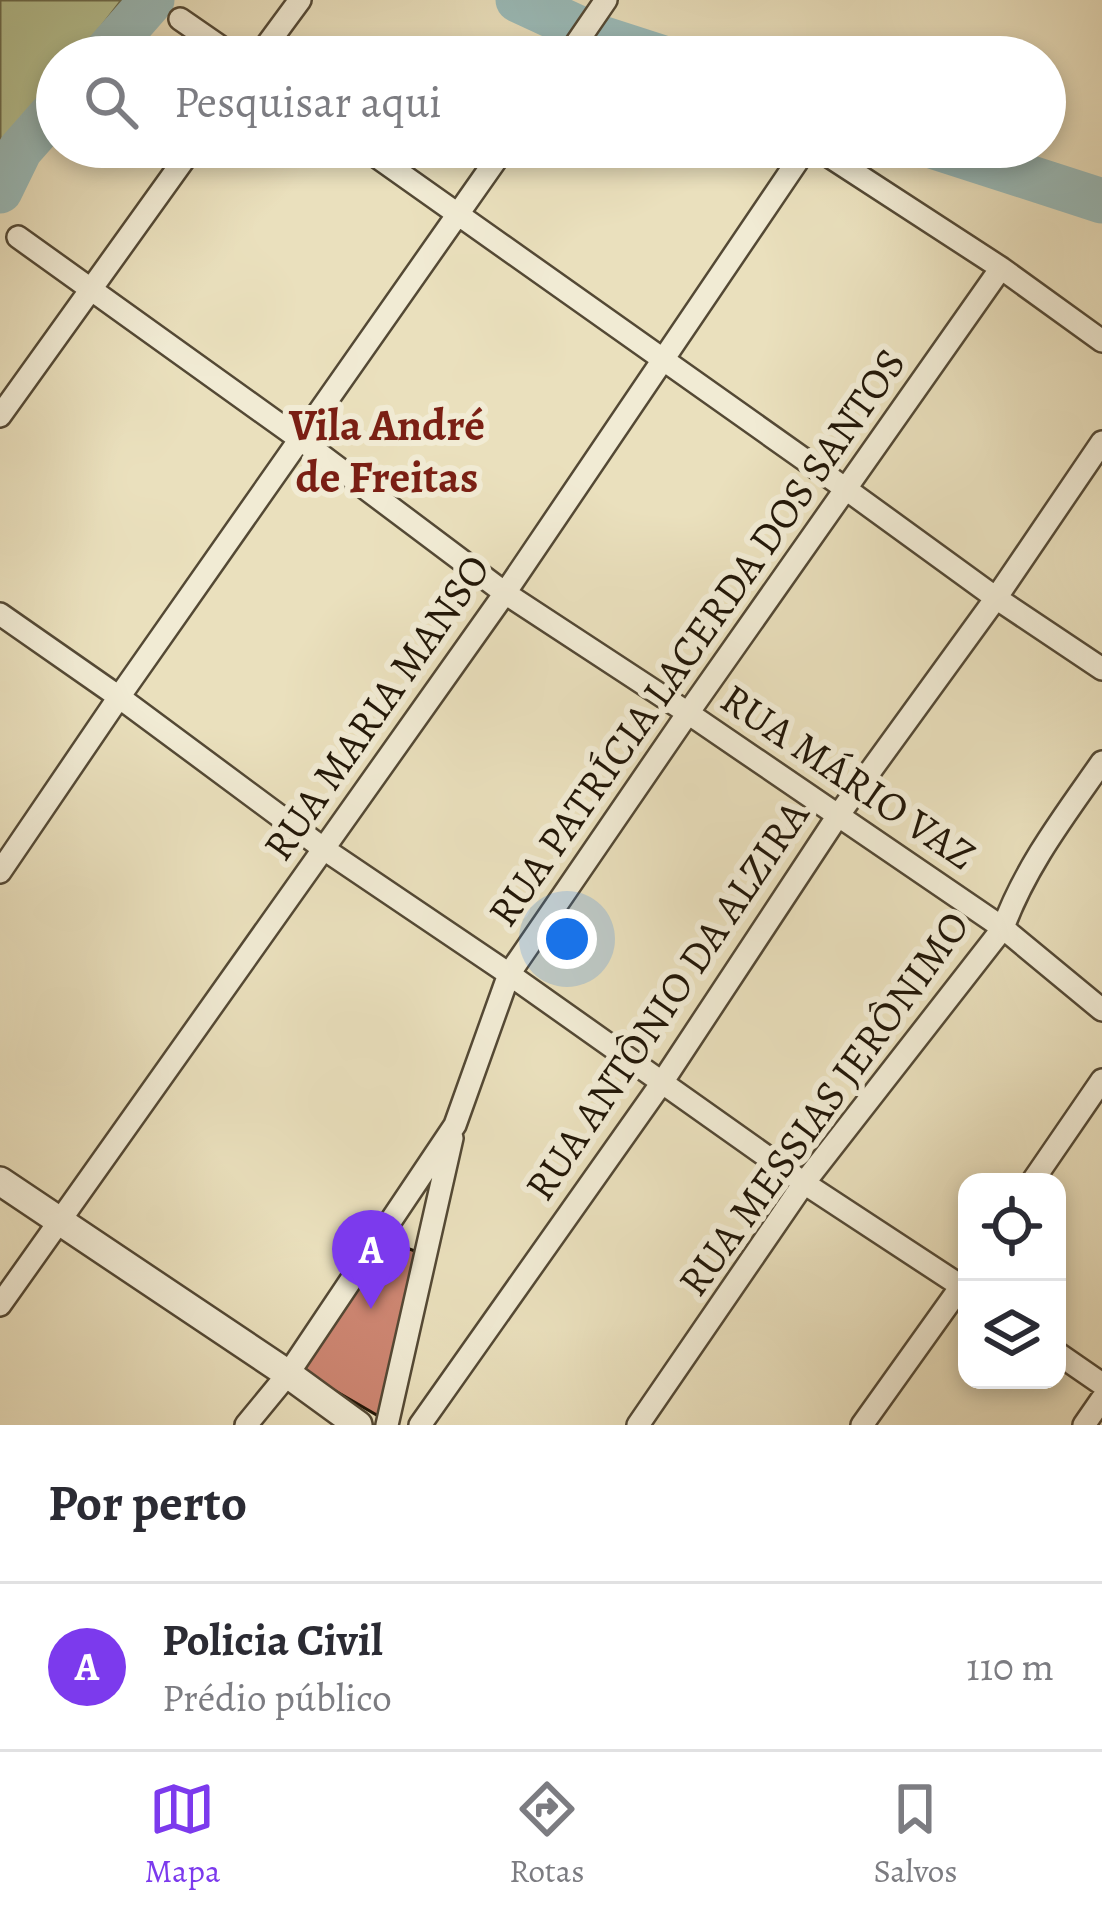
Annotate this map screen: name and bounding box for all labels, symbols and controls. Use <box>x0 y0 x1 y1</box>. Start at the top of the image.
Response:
search box <box>36 36 1066 168</box>
icon: search <box>78 69 144 135</box>
text: Pesquisar aqui <box>174 71 442 133</box>
street label: RUA PATRÍCIA LACERDA DOS SANTOS <box>474 337 919 938</box>
district label: Vila André de Freitas <box>288 394 485 508</box>
street label: RUA MARIA MANSO <box>250 543 503 871</box>
street label: RUA MÁRIO VAZ <box>710 670 988 883</box>
street label: RUA ANTÔNIO DA ALZIRA <box>511 789 822 1211</box>
street label: RUA MESSIAS JERÔNIMO <box>664 899 982 1307</box>
your location <box>537 909 597 969</box>
map controls <box>958 1173 1066 1389</box>
button: locate <box>958 1173 1066 1281</box>
pin: A <box>332 1210 410 1309</box>
button: layers <box>958 1281 1066 1389</box>
text: Por perto <box>48 1468 247 1538</box>
text: Policia Civil <box>162 1609 383 1671</box>
text: A <box>75 1640 99 1693</box>
text: 110 m <box>966 1640 1054 1693</box>
text: Prédio público <box>162 1671 392 1724</box>
tab: Mapa <box>144 1776 220 1893</box>
tab: Rotas <box>509 1776 584 1893</box>
tab: Salvos <box>873 1776 958 1893</box>

